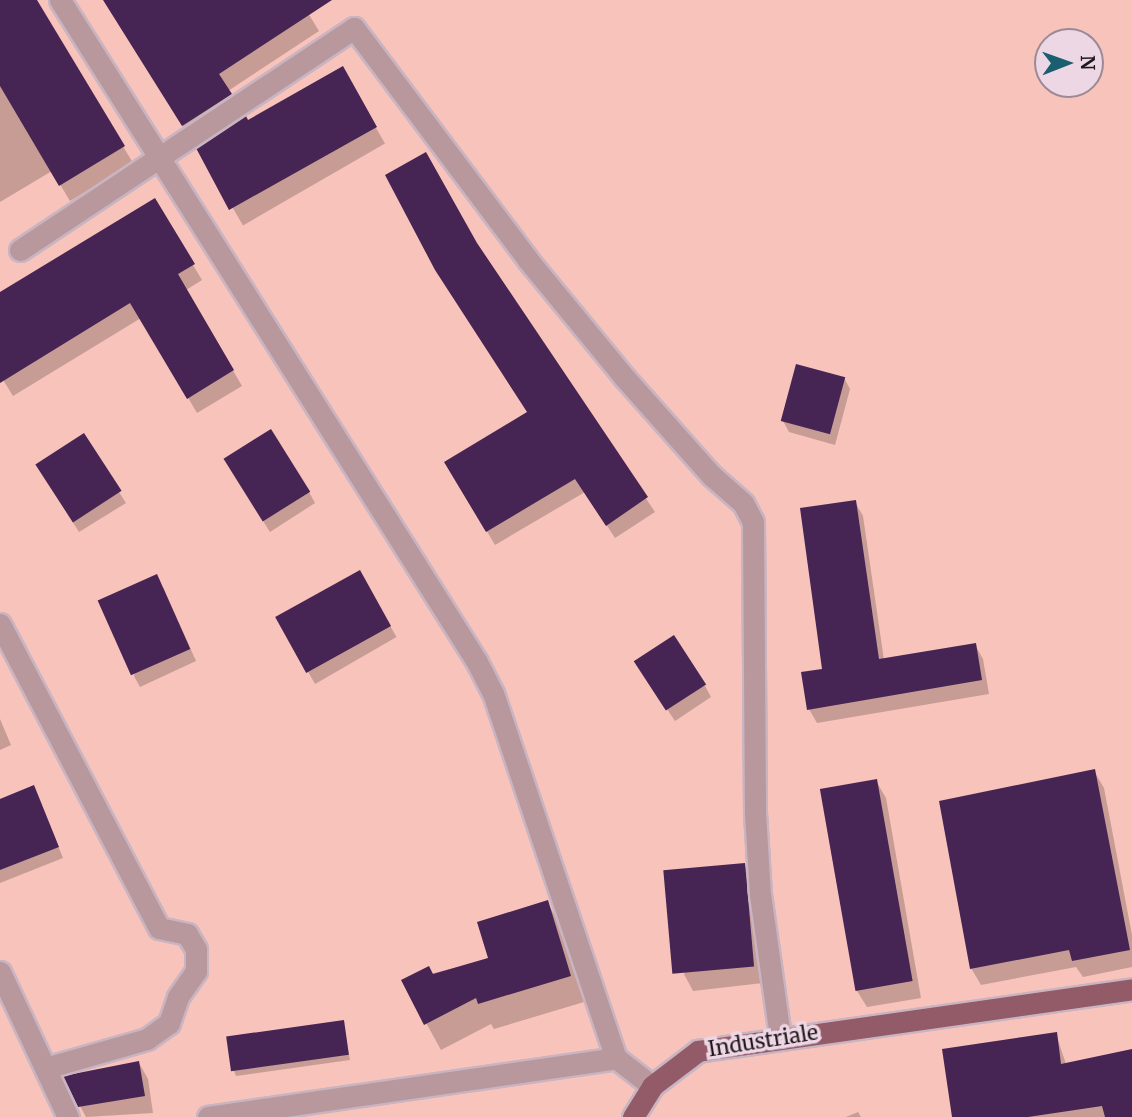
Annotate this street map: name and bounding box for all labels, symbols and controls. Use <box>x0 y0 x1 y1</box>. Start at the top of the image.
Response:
north arrow <box>1034 28 1104 98</box>
text: N <box>1076 55 1100 70</box>
street label: Industriale <box>706 1020 820 1062</box>

